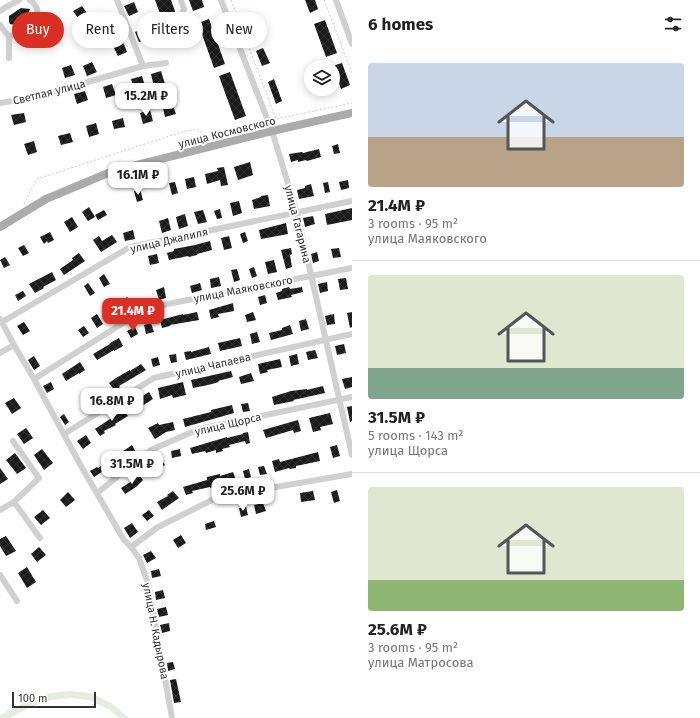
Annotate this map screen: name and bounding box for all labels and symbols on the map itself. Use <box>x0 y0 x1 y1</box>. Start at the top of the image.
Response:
street label: Светлая улица <box>12 77 87 108</box>
pin: 15.2M ₽ <box>109 83 183 117</box>
street label: улица Космовского <box>177 114 277 151</box>
pin: 16.1M ₽ <box>101 162 175 196</box>
street label: улица Гагарина <box>282 184 313 264</box>
street label: улица Джалиля <box>129 225 209 256</box>
street label: улица Маяковского <box>193 274 294 305</box>
pin: 21.4M ₽ <box>96 298 170 332</box>
street label: улица Чапаева <box>174 351 252 380</box>
pin: 16.8M ₽ <box>75 388 149 422</box>
street label: улица Щорса <box>194 411 263 438</box>
pin: 31.5M ₽ <box>95 451 169 485</box>
pin: 25.6M ₽ <box>206 478 280 512</box>
street label: улица Н. Кадырова <box>140 582 171 681</box>
scale bar <box>12 690 96 709</box>

